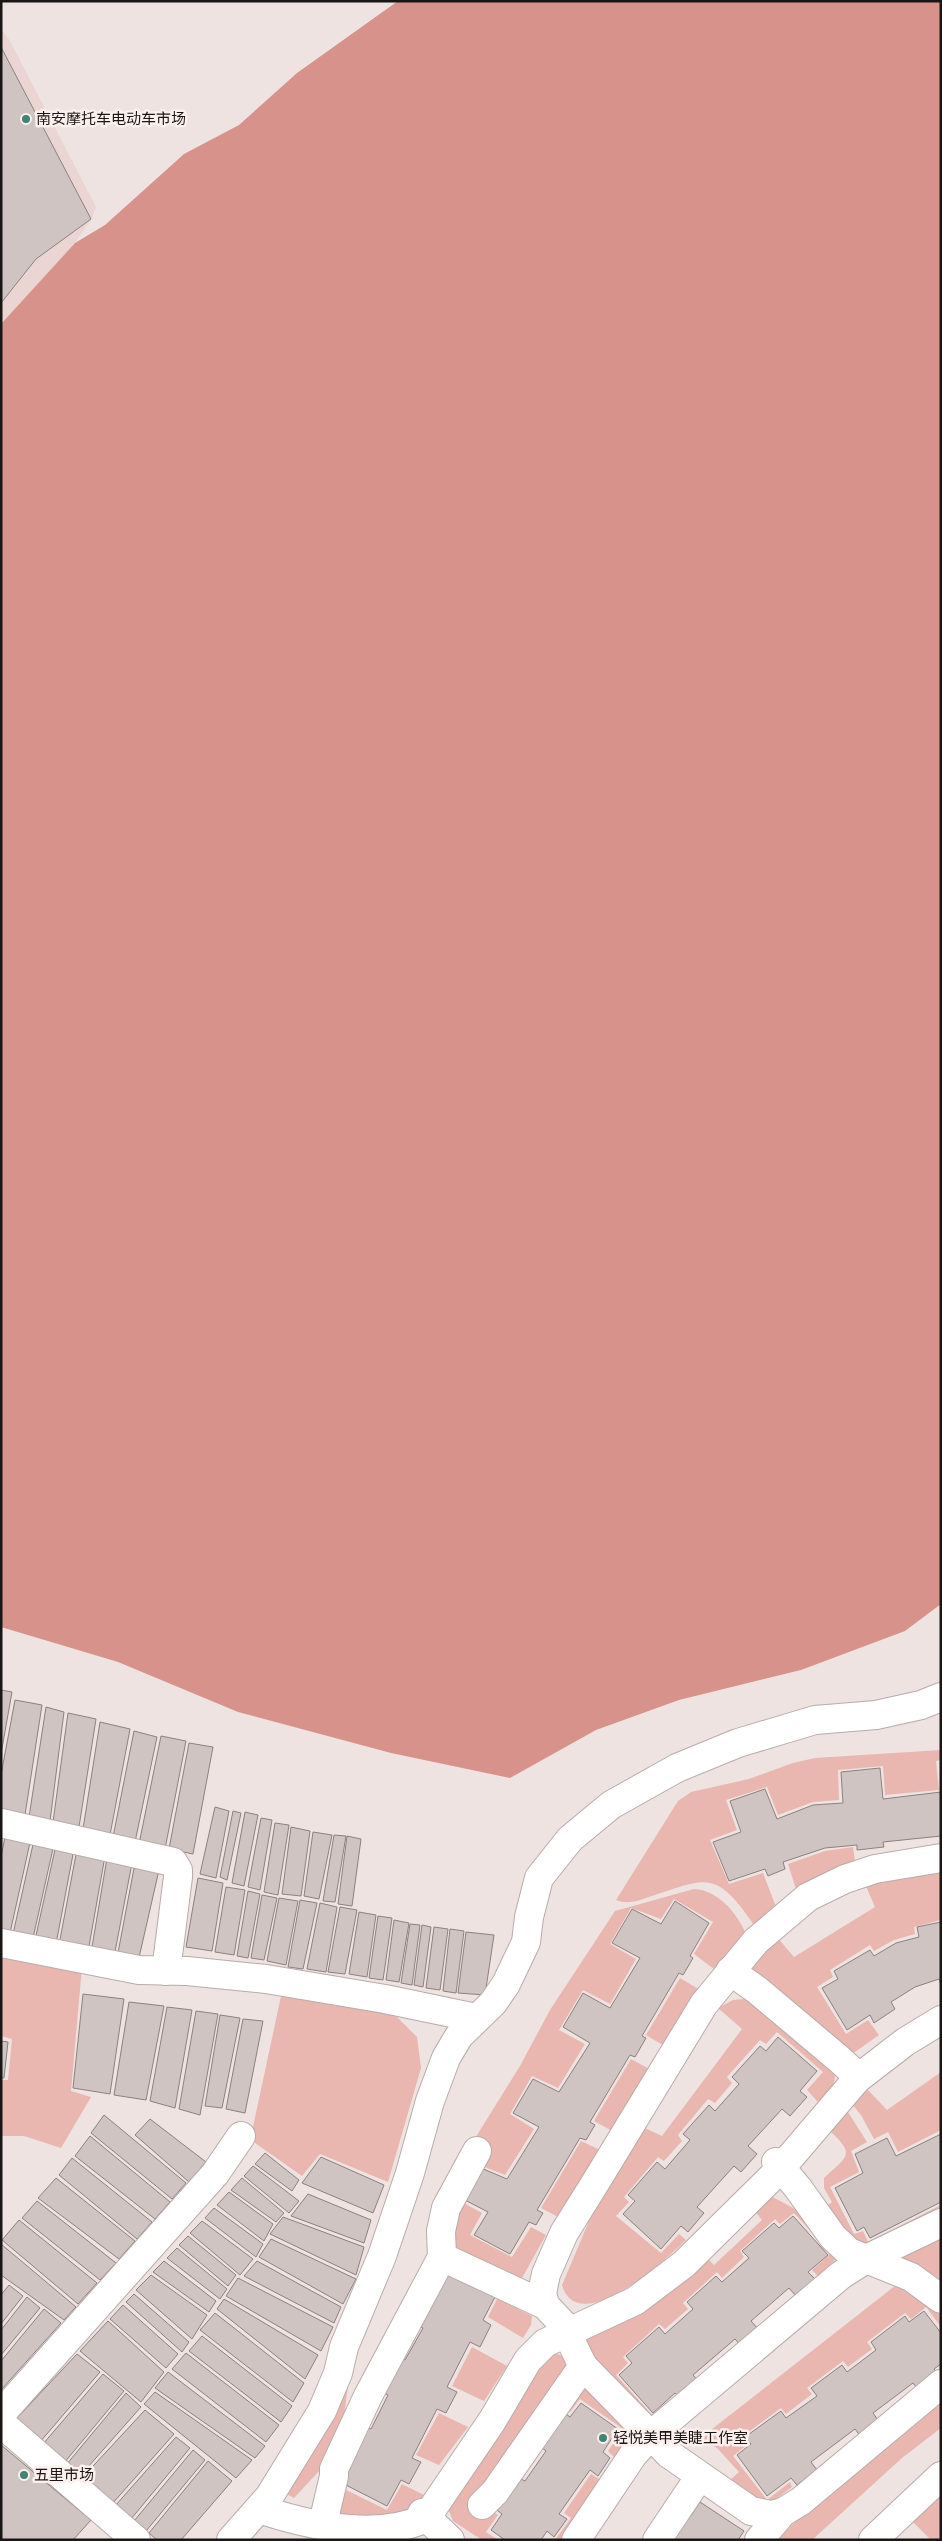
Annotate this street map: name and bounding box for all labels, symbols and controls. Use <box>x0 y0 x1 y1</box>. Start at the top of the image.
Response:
place label: 南安摩托车电动车市场 <box>36 110 186 128</box>
marker: 南安摩托车电动车市场 <box>20 113 32 125</box>
place label: 轻悦美甲美睫工作室 <box>613 2429 748 2447</box>
marker: 轻悦美甲美睫工作室 <box>597 2432 609 2444</box>
place label: 五里市场 <box>34 2466 94 2484</box>
marker: 五里市场 <box>18 2469 30 2481</box>

